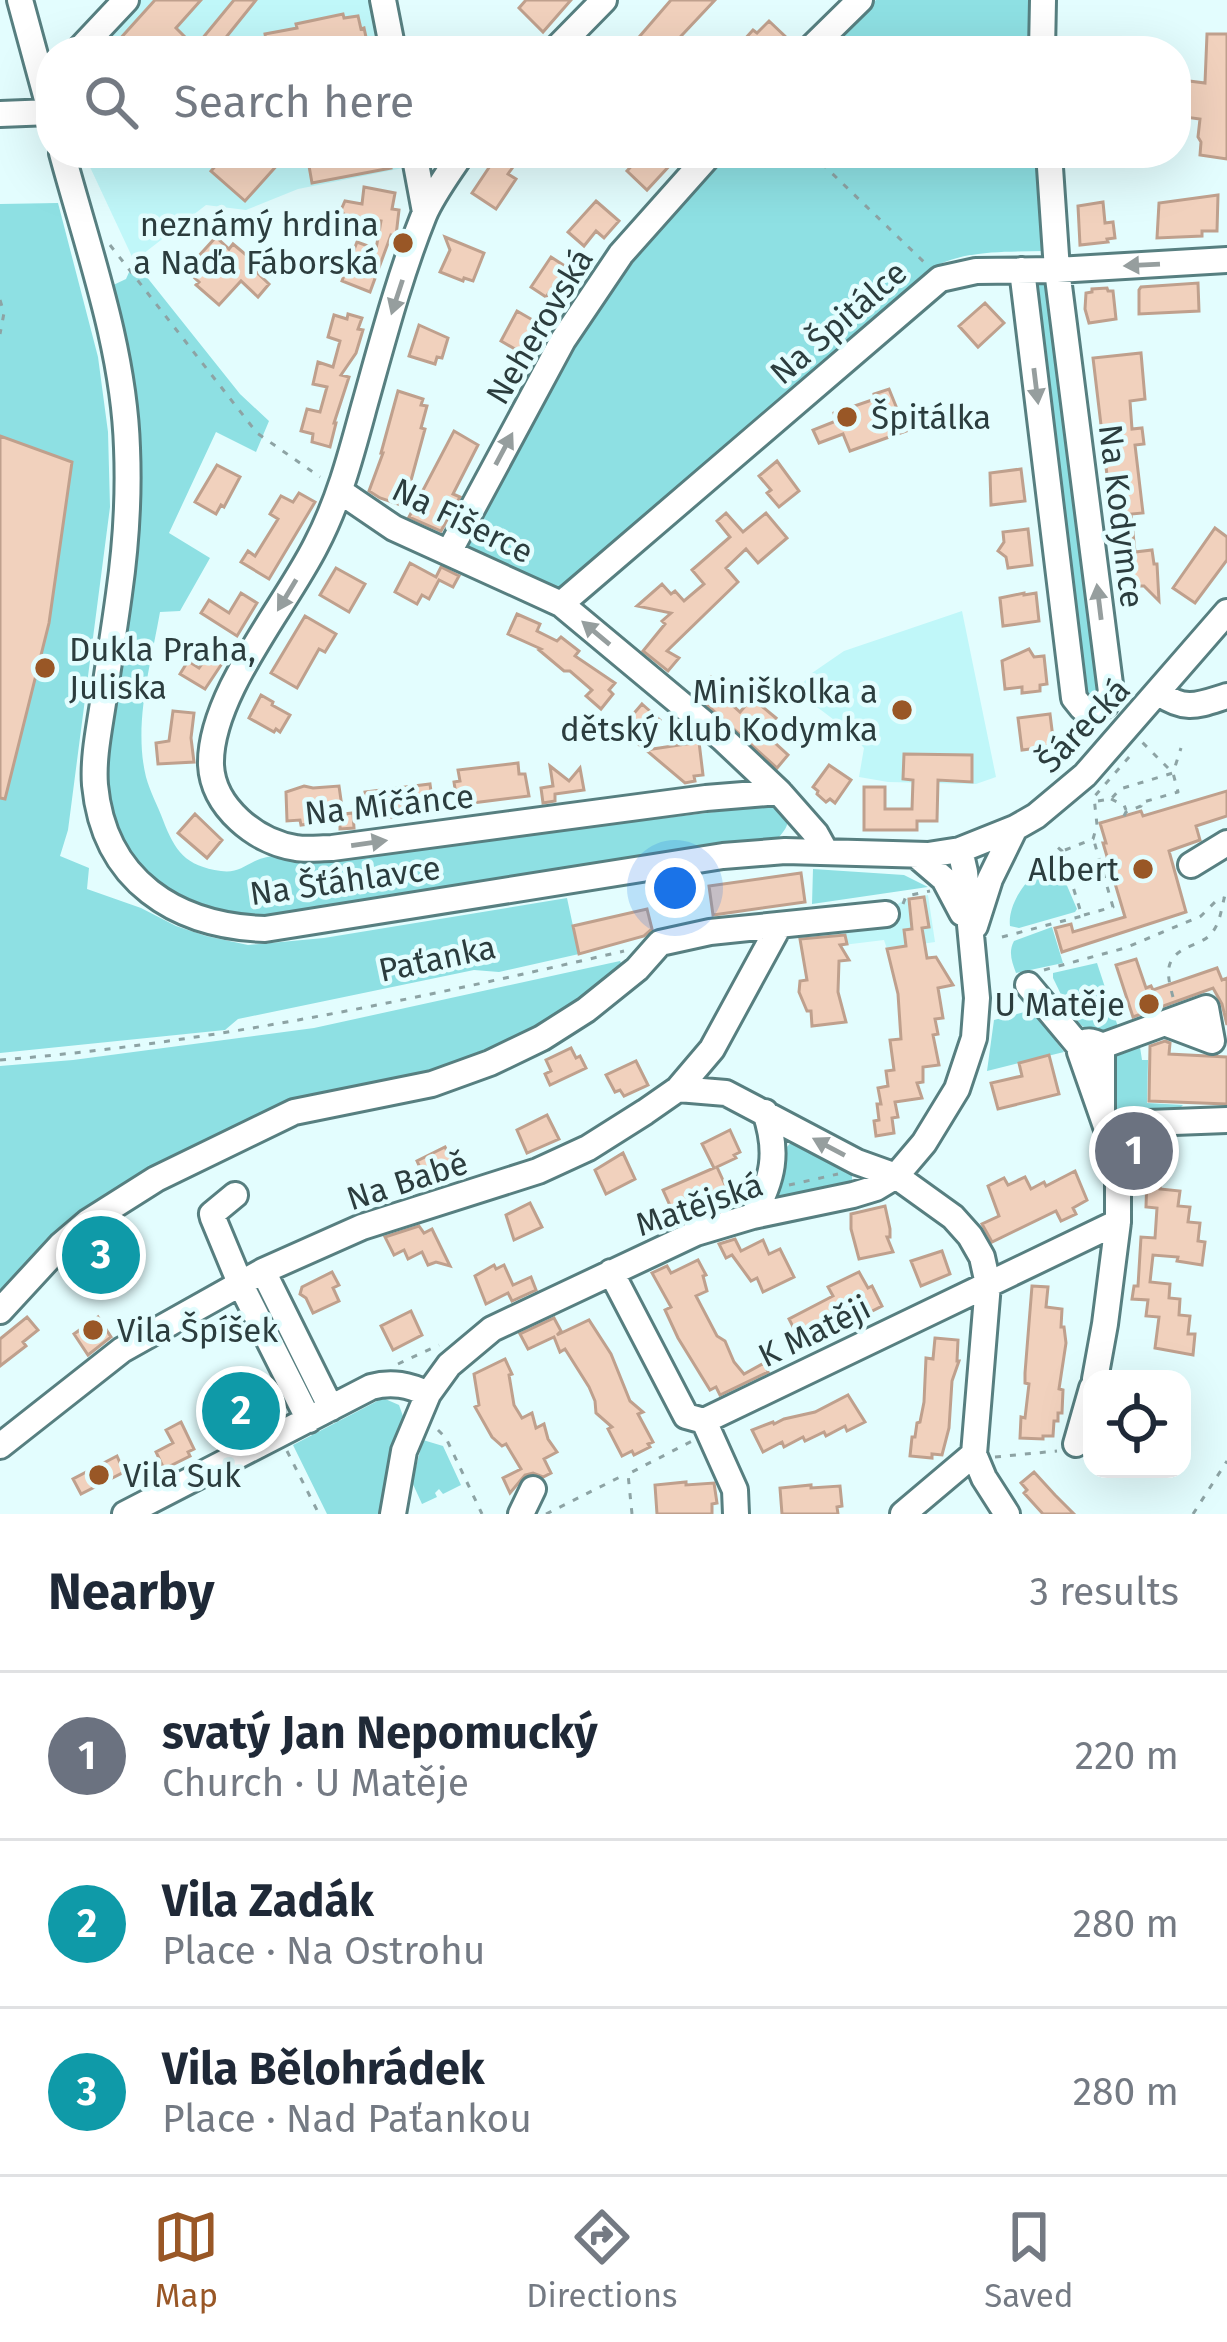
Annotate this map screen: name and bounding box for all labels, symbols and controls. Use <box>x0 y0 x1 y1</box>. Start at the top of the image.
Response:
search box <box>36 36 1191 168</box>
icon: search <box>78 69 144 135</box>
text: Search here <box>174 75 414 129</box>
place label: neznámý hrdina a Naďa Fáborská <box>133 205 379 283</box>
marker: neznámý hrdina a Naďa Fáborská <box>390 230 416 256</box>
street label: Neherovská <box>478 241 602 412</box>
street label: Na Špitálce <box>762 253 915 393</box>
one-way arrow <box>1122 256 1160 275</box>
one-way arrow <box>387 279 405 315</box>
one-way arrow <box>1027 368 1046 405</box>
place label: Špitálka <box>871 398 991 438</box>
marker: Špitálka <box>834 404 860 430</box>
street label: Na Kodymce <box>1090 422 1152 610</box>
one-way arrow <box>493 432 514 467</box>
street label: Na Fišerce <box>386 470 540 572</box>
one-way arrow <box>277 578 298 612</box>
one-way arrow <box>1090 583 1109 621</box>
one-way arrow <box>581 620 611 646</box>
place label: Dukla Praha, Juliska <box>69 630 256 708</box>
marker: Dukla Praha, Juliska <box>32 655 58 681</box>
street label: Šárecká <box>1029 670 1138 781</box>
place label: Miniškolka a dětský klub Kodymka <box>560 672 878 750</box>
marker: Miniškolka a dětský klub Kodymka <box>889 697 915 723</box>
street label: Na Míčánce <box>302 776 476 834</box>
one-way arrow <box>351 833 388 852</box>
street label: Na Šťáhlavce <box>247 848 443 914</box>
place label: Albert <box>1028 850 1119 890</box>
marker: Albert <box>1130 856 1156 882</box>
your location <box>645 858 705 918</box>
street label: Paťanka <box>375 927 499 991</box>
place label: U Matěje <box>994 985 1125 1025</box>
marker: U Matěje <box>1136 991 1162 1017</box>
pin: 1 <box>1095 1106 1173 1196</box>
one-way arrow <box>812 1137 847 1158</box>
street label: Na Babě <box>342 1143 473 1219</box>
street label: Matějská <box>630 1165 768 1245</box>
pin: 3 <box>62 1210 140 1300</box>
street label: K Matěji <box>752 1288 877 1376</box>
place label: Vila Špíšek <box>117 1311 278 1351</box>
marker: Vila Špíšek <box>80 1317 106 1343</box>
pin: 2 <box>202 1366 280 1456</box>
map controls <box>1083 1370 1191 1478</box>
button: locate <box>1083 1370 1191 1478</box>
place label: Vila Suk <box>123 1456 241 1496</box>
marker: Vila Suk <box>86 1462 112 1488</box>
text: Nearby <box>48 1561 214 1623</box>
text: 3 results <box>1029 1569 1179 1615</box>
text: svatý Jan Nepomucký <box>162 1706 598 1760</box>
text: 1 <box>78 1733 96 1779</box>
text: 220 m <box>1075 1733 1179 1779</box>
text: Church · U Matěje <box>162 1760 469 1806</box>
text: Vila Zadák <box>162 1874 374 1928</box>
text: 2 <box>77 1901 97 1947</box>
text: 280 m <box>1073 1901 1179 1947</box>
text: Place · Na Ostrohu <box>162 1928 486 1974</box>
text: Vila Bělohrádek <box>162 2042 485 2096</box>
text: 3 <box>77 2069 97 2115</box>
text: 280 m <box>1073 2069 1179 2115</box>
text: Place · Nad Paťankou <box>162 2096 532 2142</box>
tab: Map <box>153 2204 219 2316</box>
tab: Directions <box>526 2204 678 2316</box>
tab: Saved <box>984 2204 1074 2316</box>

